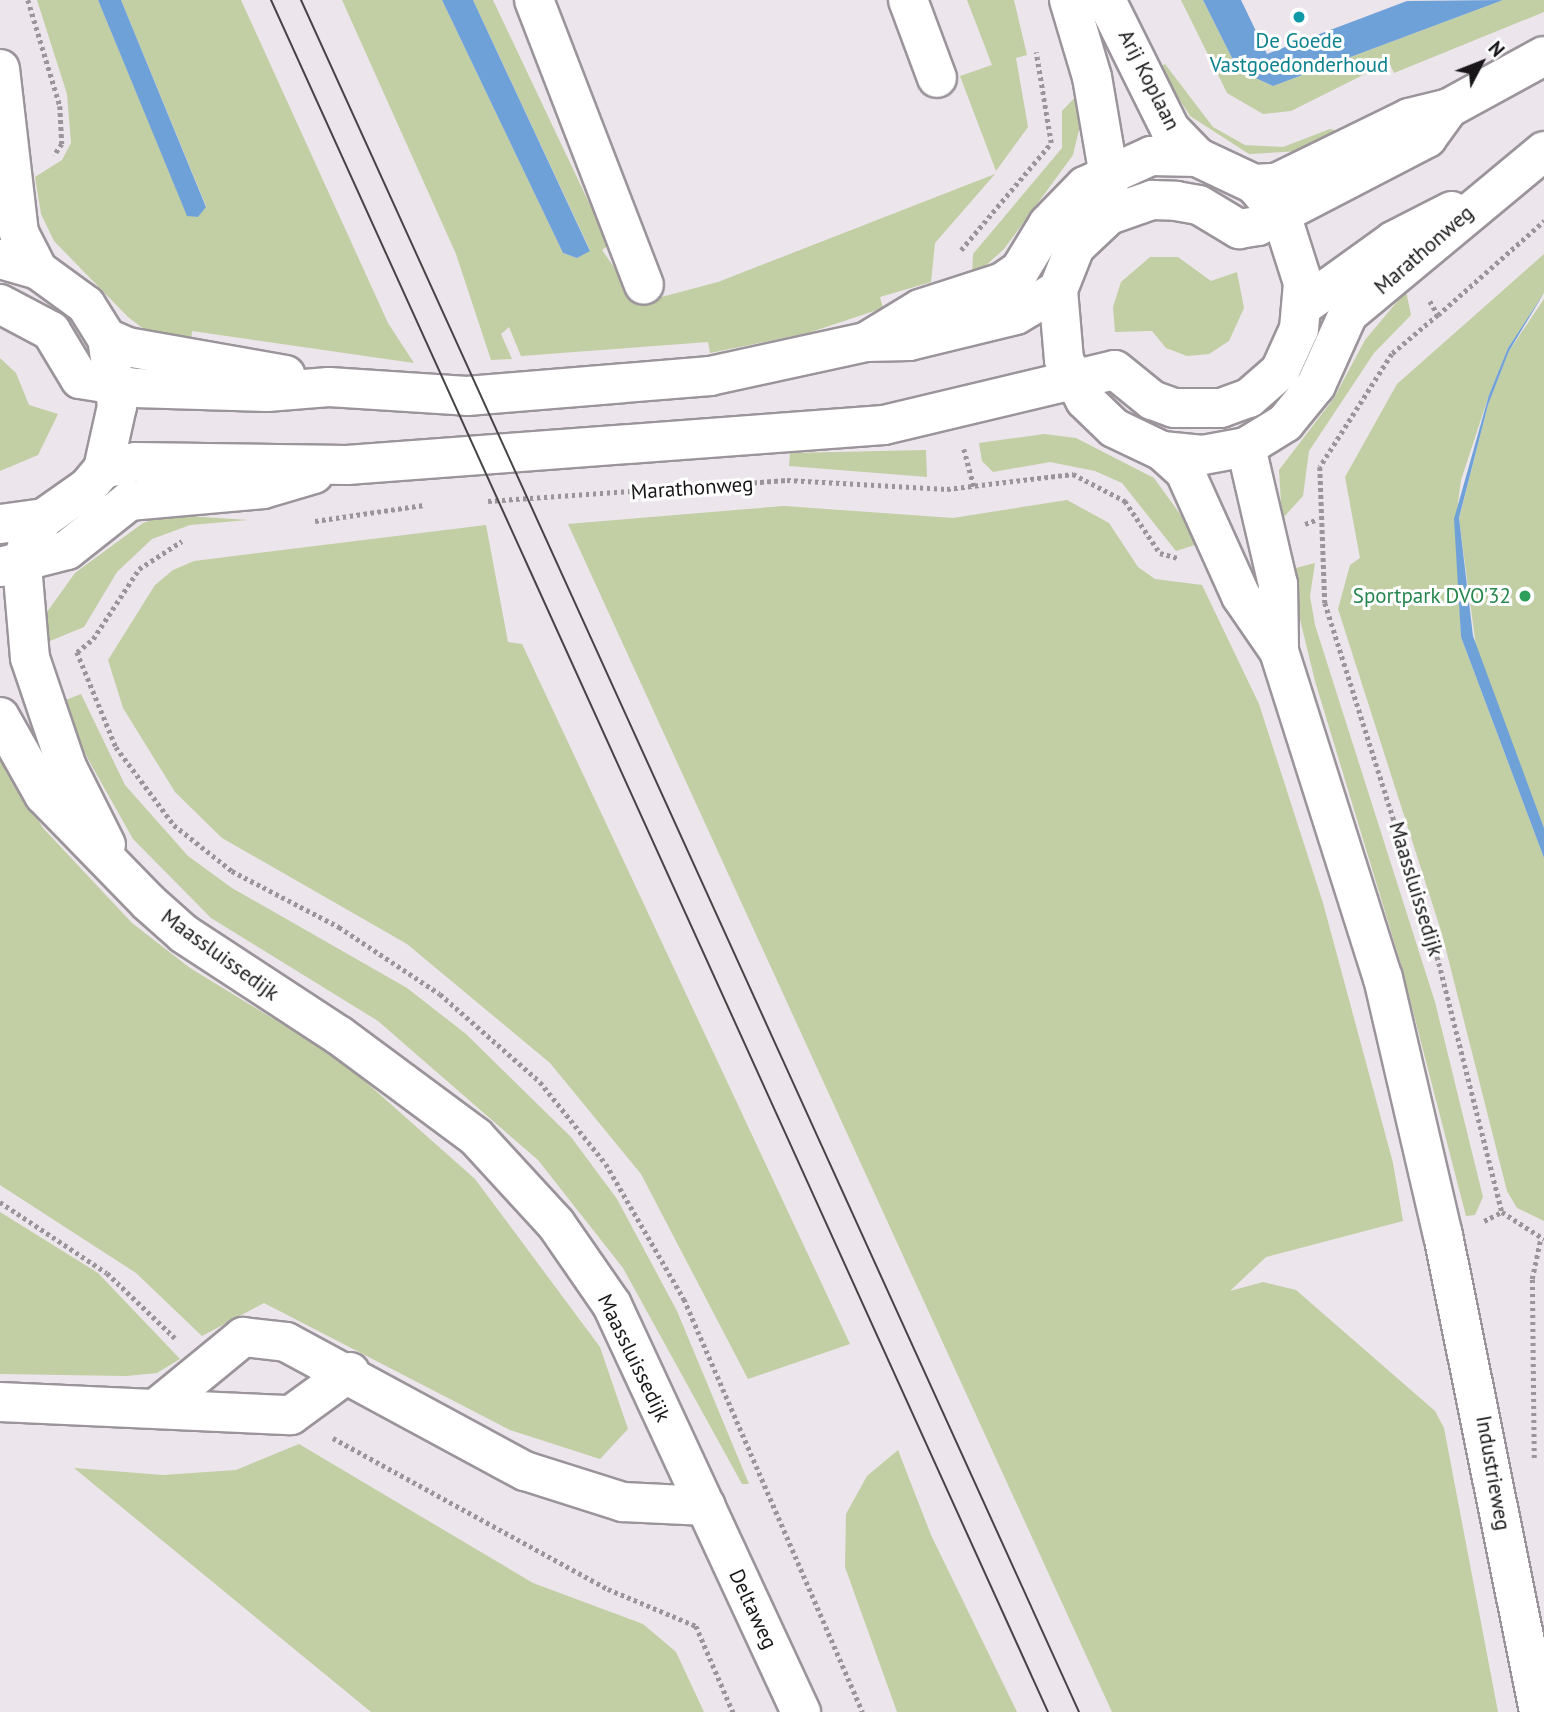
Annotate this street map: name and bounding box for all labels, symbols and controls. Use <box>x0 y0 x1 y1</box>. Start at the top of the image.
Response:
marker: De Goede Vastgoedonderhoud <box>1291 9 1307 25</box>
street label: Arij Koplaan <box>1113 26 1185 134</box>
place label: De Goede Vastgoedonderhoud <box>1210 28 1388 78</box>
north arrow <box>1446 28 1516 98</box>
text: N <box>1484 36 1510 62</box>
street label: Marathonweg <box>1369 200 1479 300</box>
street label: Marathonweg <box>630 471 754 505</box>
place label: Sportpark DVO'32 <box>1352 583 1511 609</box>
marker: Sportpark DVO'32 <box>1517 588 1533 604</box>
street label: Maassluissedijk <box>1384 819 1448 959</box>
street label: Maassluissedijk <box>156 904 284 1006</box>
street label: Maassluissedijk <box>592 1290 676 1426</box>
street label: Industrieweg <box>1470 1414 1516 1532</box>
street label: Deltaweg <box>724 1565 782 1653</box>

